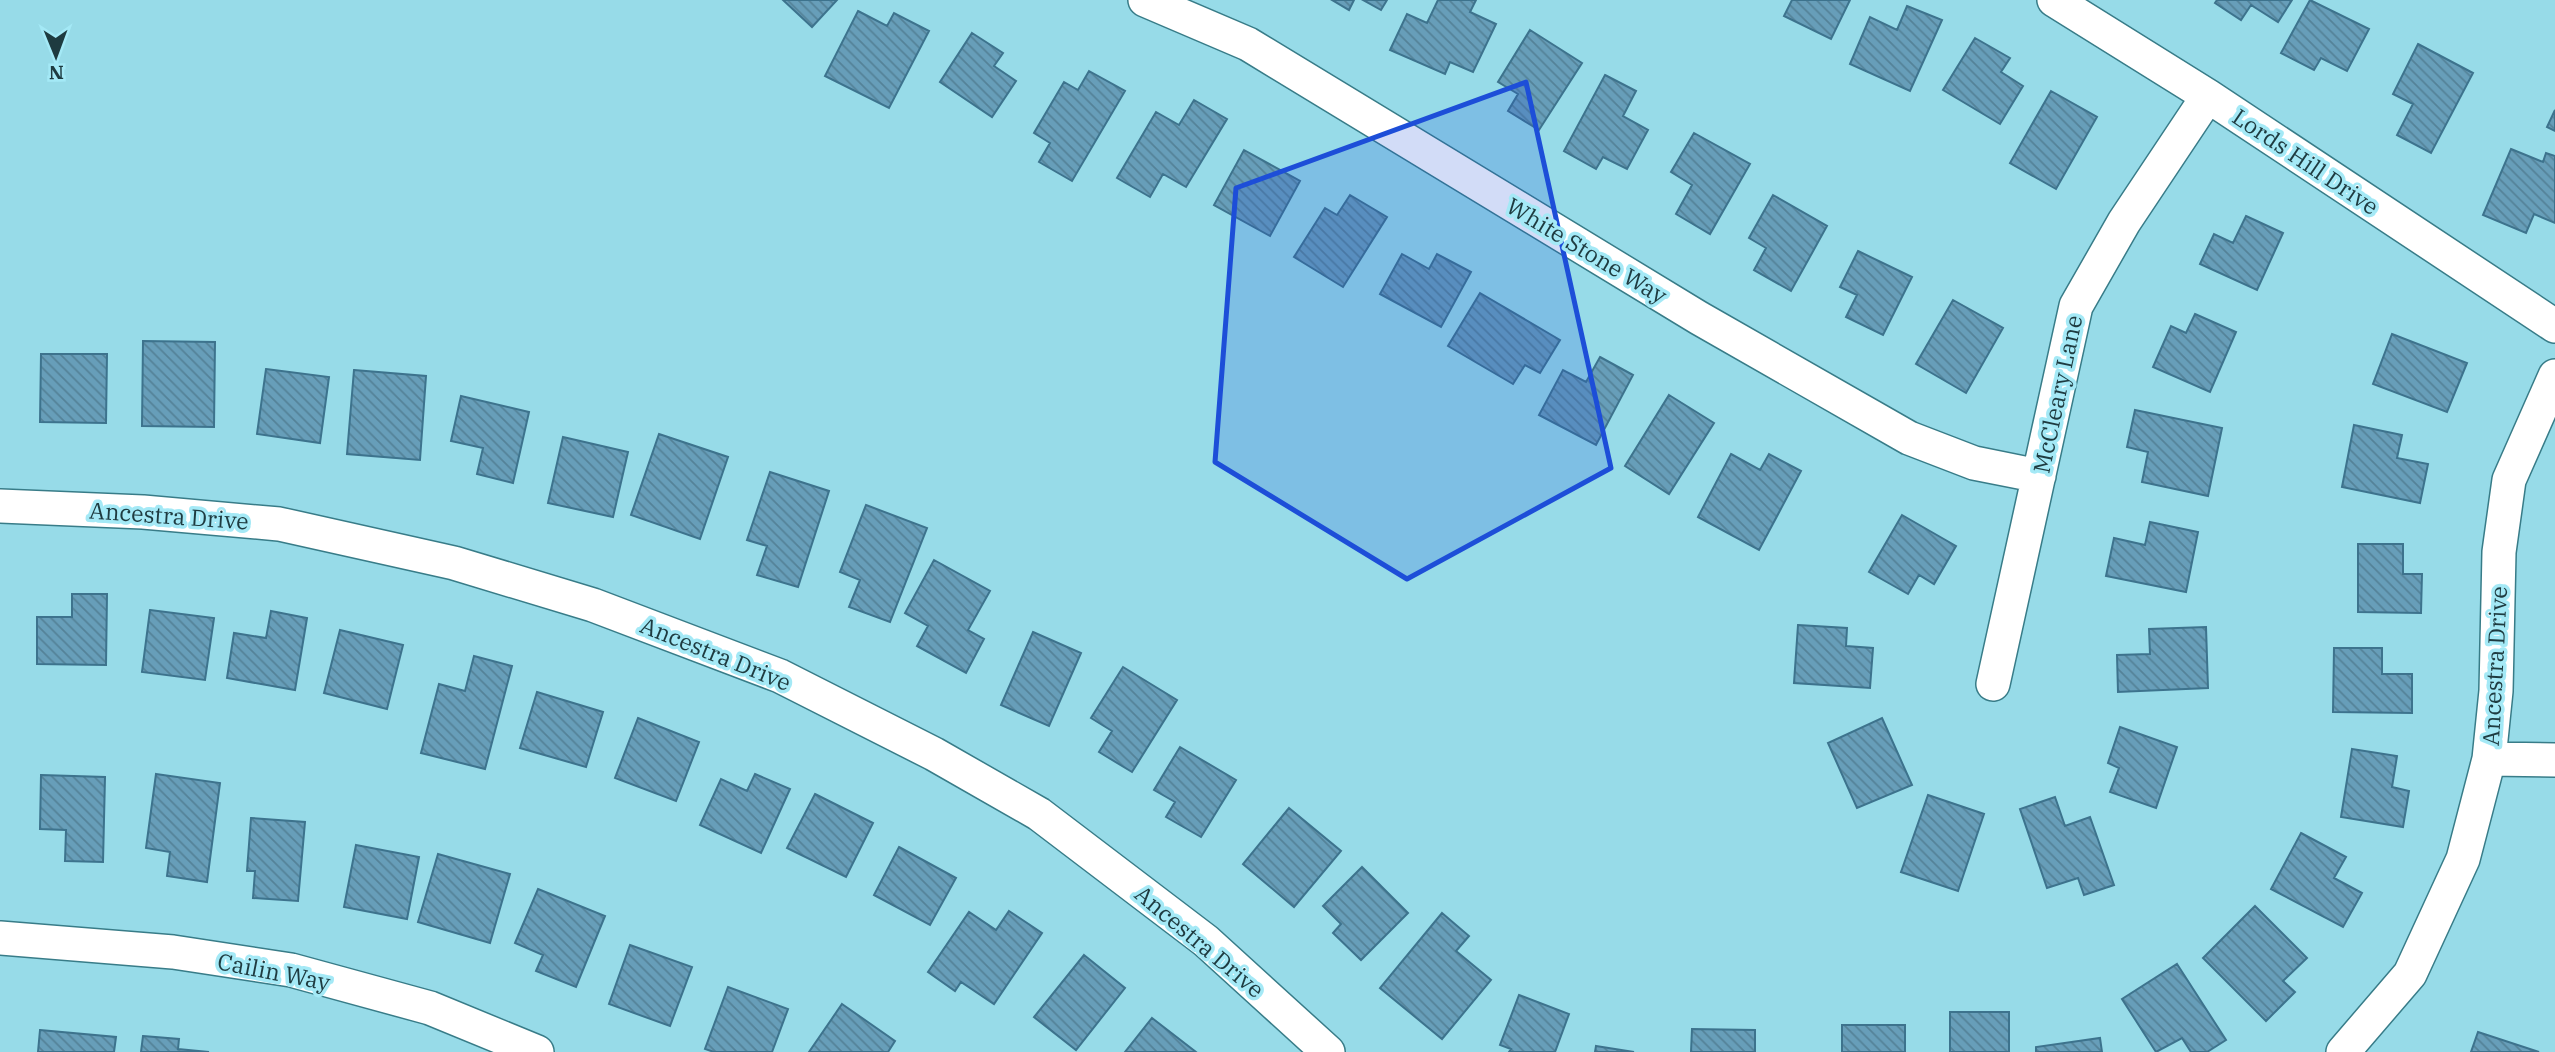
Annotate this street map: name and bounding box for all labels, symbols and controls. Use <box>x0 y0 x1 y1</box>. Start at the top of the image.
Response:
north arrow <box>21 21 91 91</box>
text: N <box>49 61 64 85</box>
street label: Lords Hill Drive <box>2227 101 2385 221</box>
street label: White Stone Way <box>1501 190 1673 310</box>
street label: McCleary Lane <box>2026 312 2088 476</box>
street label: Ancestra Drive <box>88 494 250 536</box>
street label: Ancestra Drive <box>2475 585 2513 747</box>
street label: Ancestra Drive <box>636 609 796 697</box>
street label: Ancestra Drive <box>1129 878 1271 1004</box>
street label: Cailin Way <box>215 945 334 997</box>

